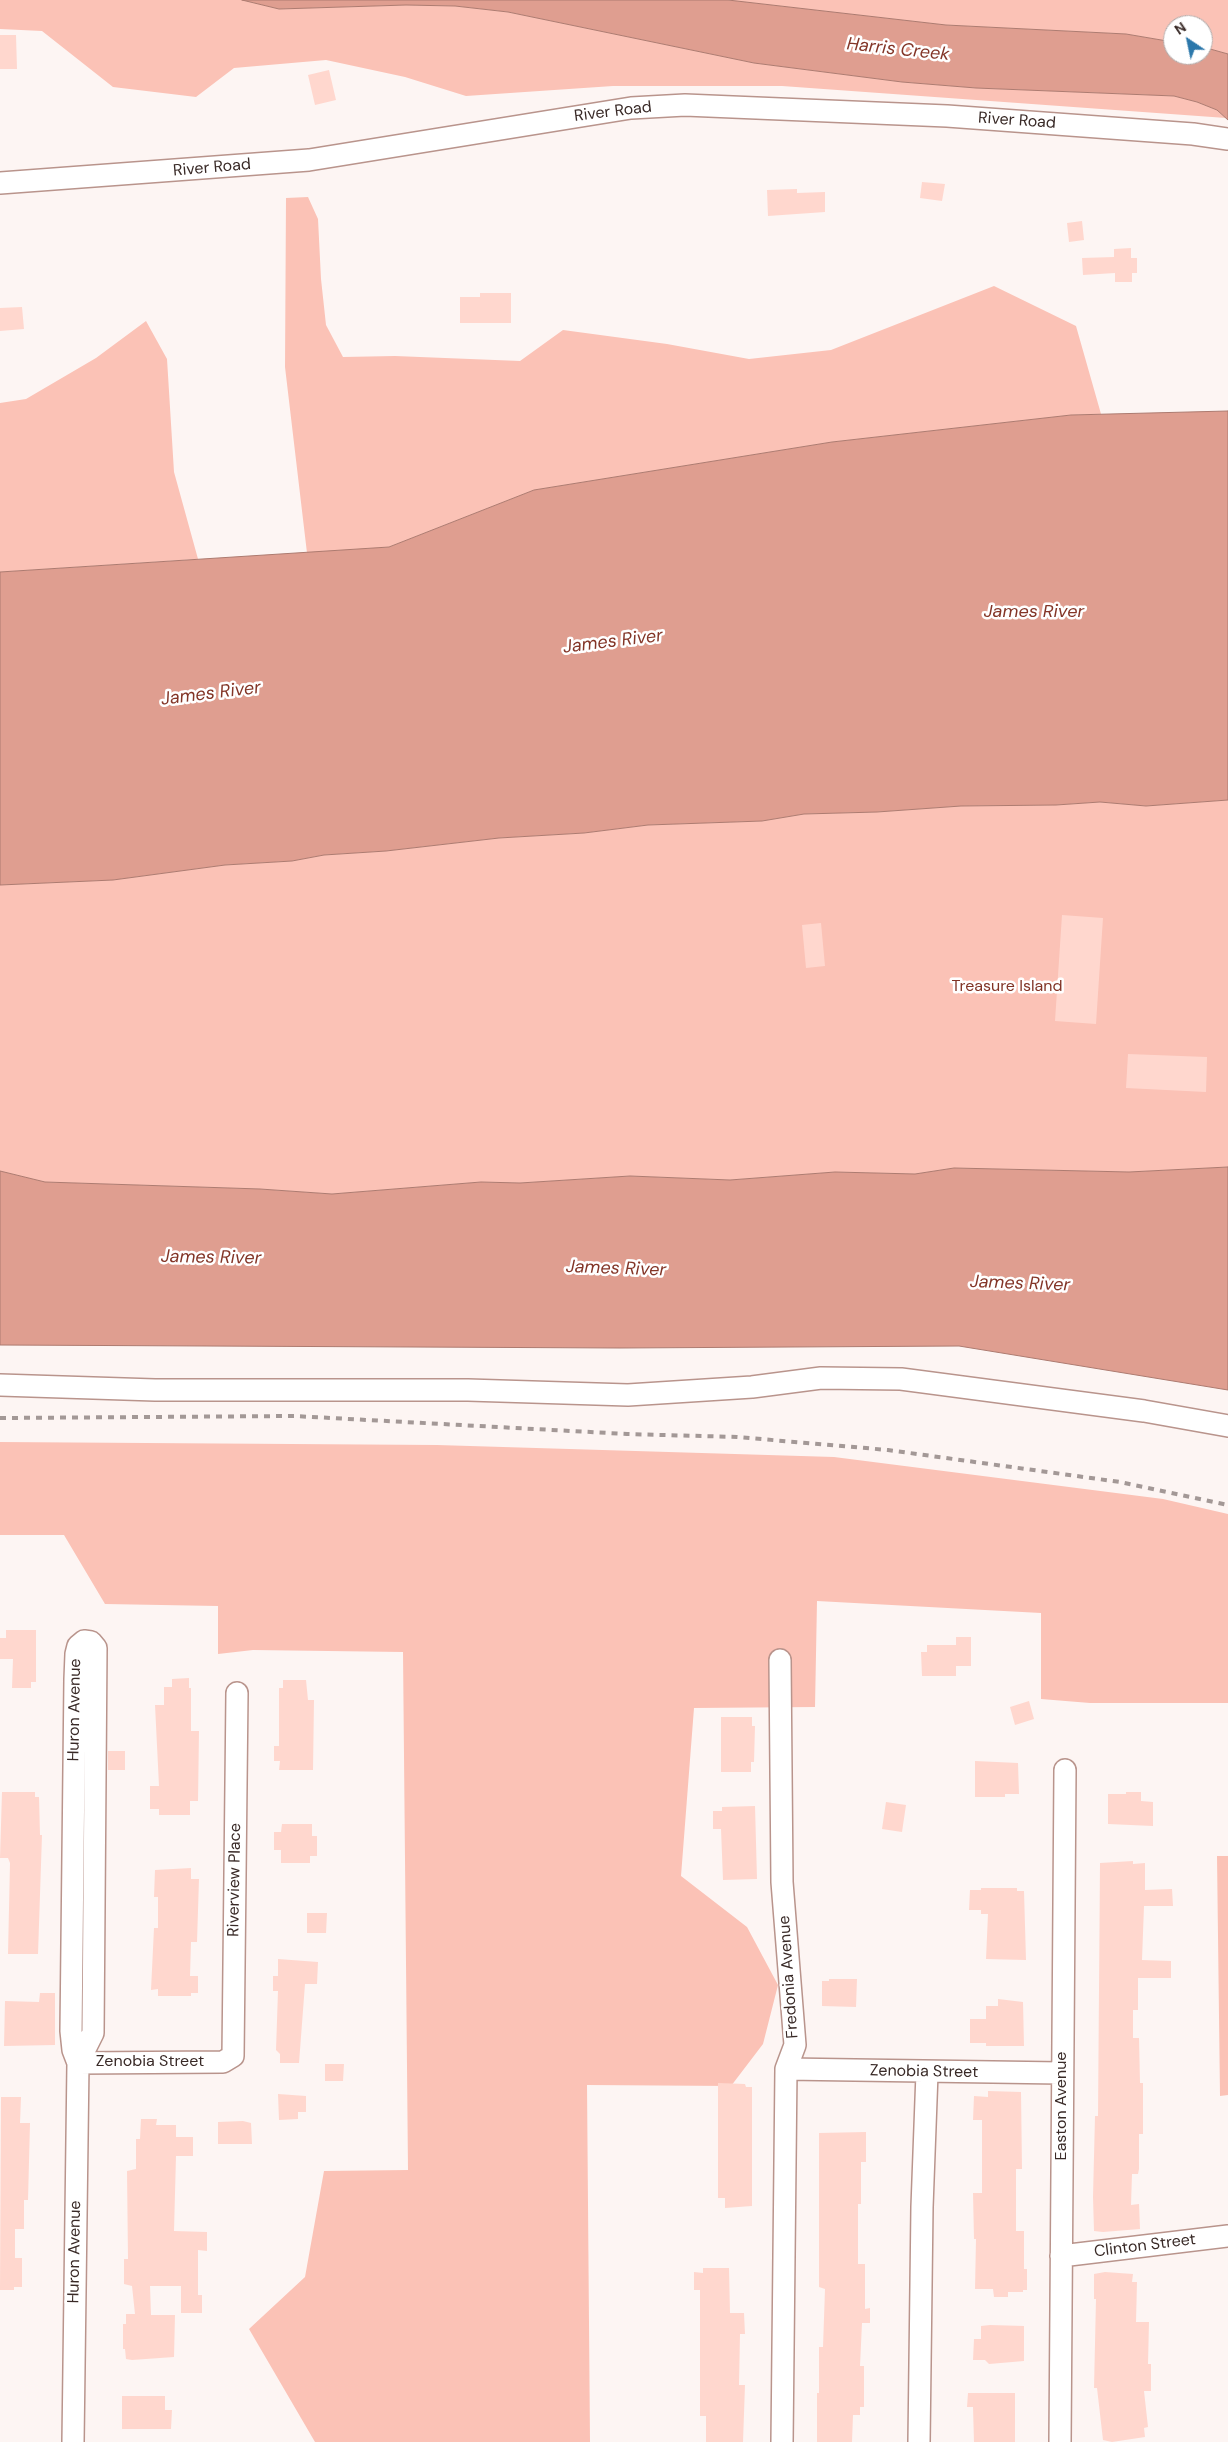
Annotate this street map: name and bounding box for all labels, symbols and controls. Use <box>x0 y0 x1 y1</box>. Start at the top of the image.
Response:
north arrow <box>1163 15 1213 65</box>
text: N <box>1171 18 1189 39</box>
water label: Harris Creek <box>846 34 950 66</box>
street label: River Road <box>573 98 653 126</box>
street label: River Road <box>977 109 1057 133</box>
street label: River Road <box>172 155 252 181</box>
water label: James River <box>984 601 1084 623</box>
water label: James River <box>562 625 664 659</box>
water label: James River <box>160 677 262 711</box>
park label: Treasure Island <box>952 977 1062 997</box>
water label: James River <box>161 1246 261 1270</box>
water label: James River <box>565 1256 667 1282</box>
water label: James River <box>969 1271 1071 1297</box>
street label: Huron Avenue <box>65 1658 85 1762</box>
street label: Riverview Place <box>224 1823 246 1937</box>
street label: Fredonia Avenue <box>775 1915 803 2039</box>
street label: Zenobia Street <box>96 2052 204 2072</box>
street label: Easton Avenue <box>1052 2052 1072 2160</box>
street label: Zenobia Street <box>870 2061 978 2083</box>
street label: Huron Avenue <box>65 2200 85 2304</box>
street label: Clinton Street <box>1093 2230 1197 2262</box>

